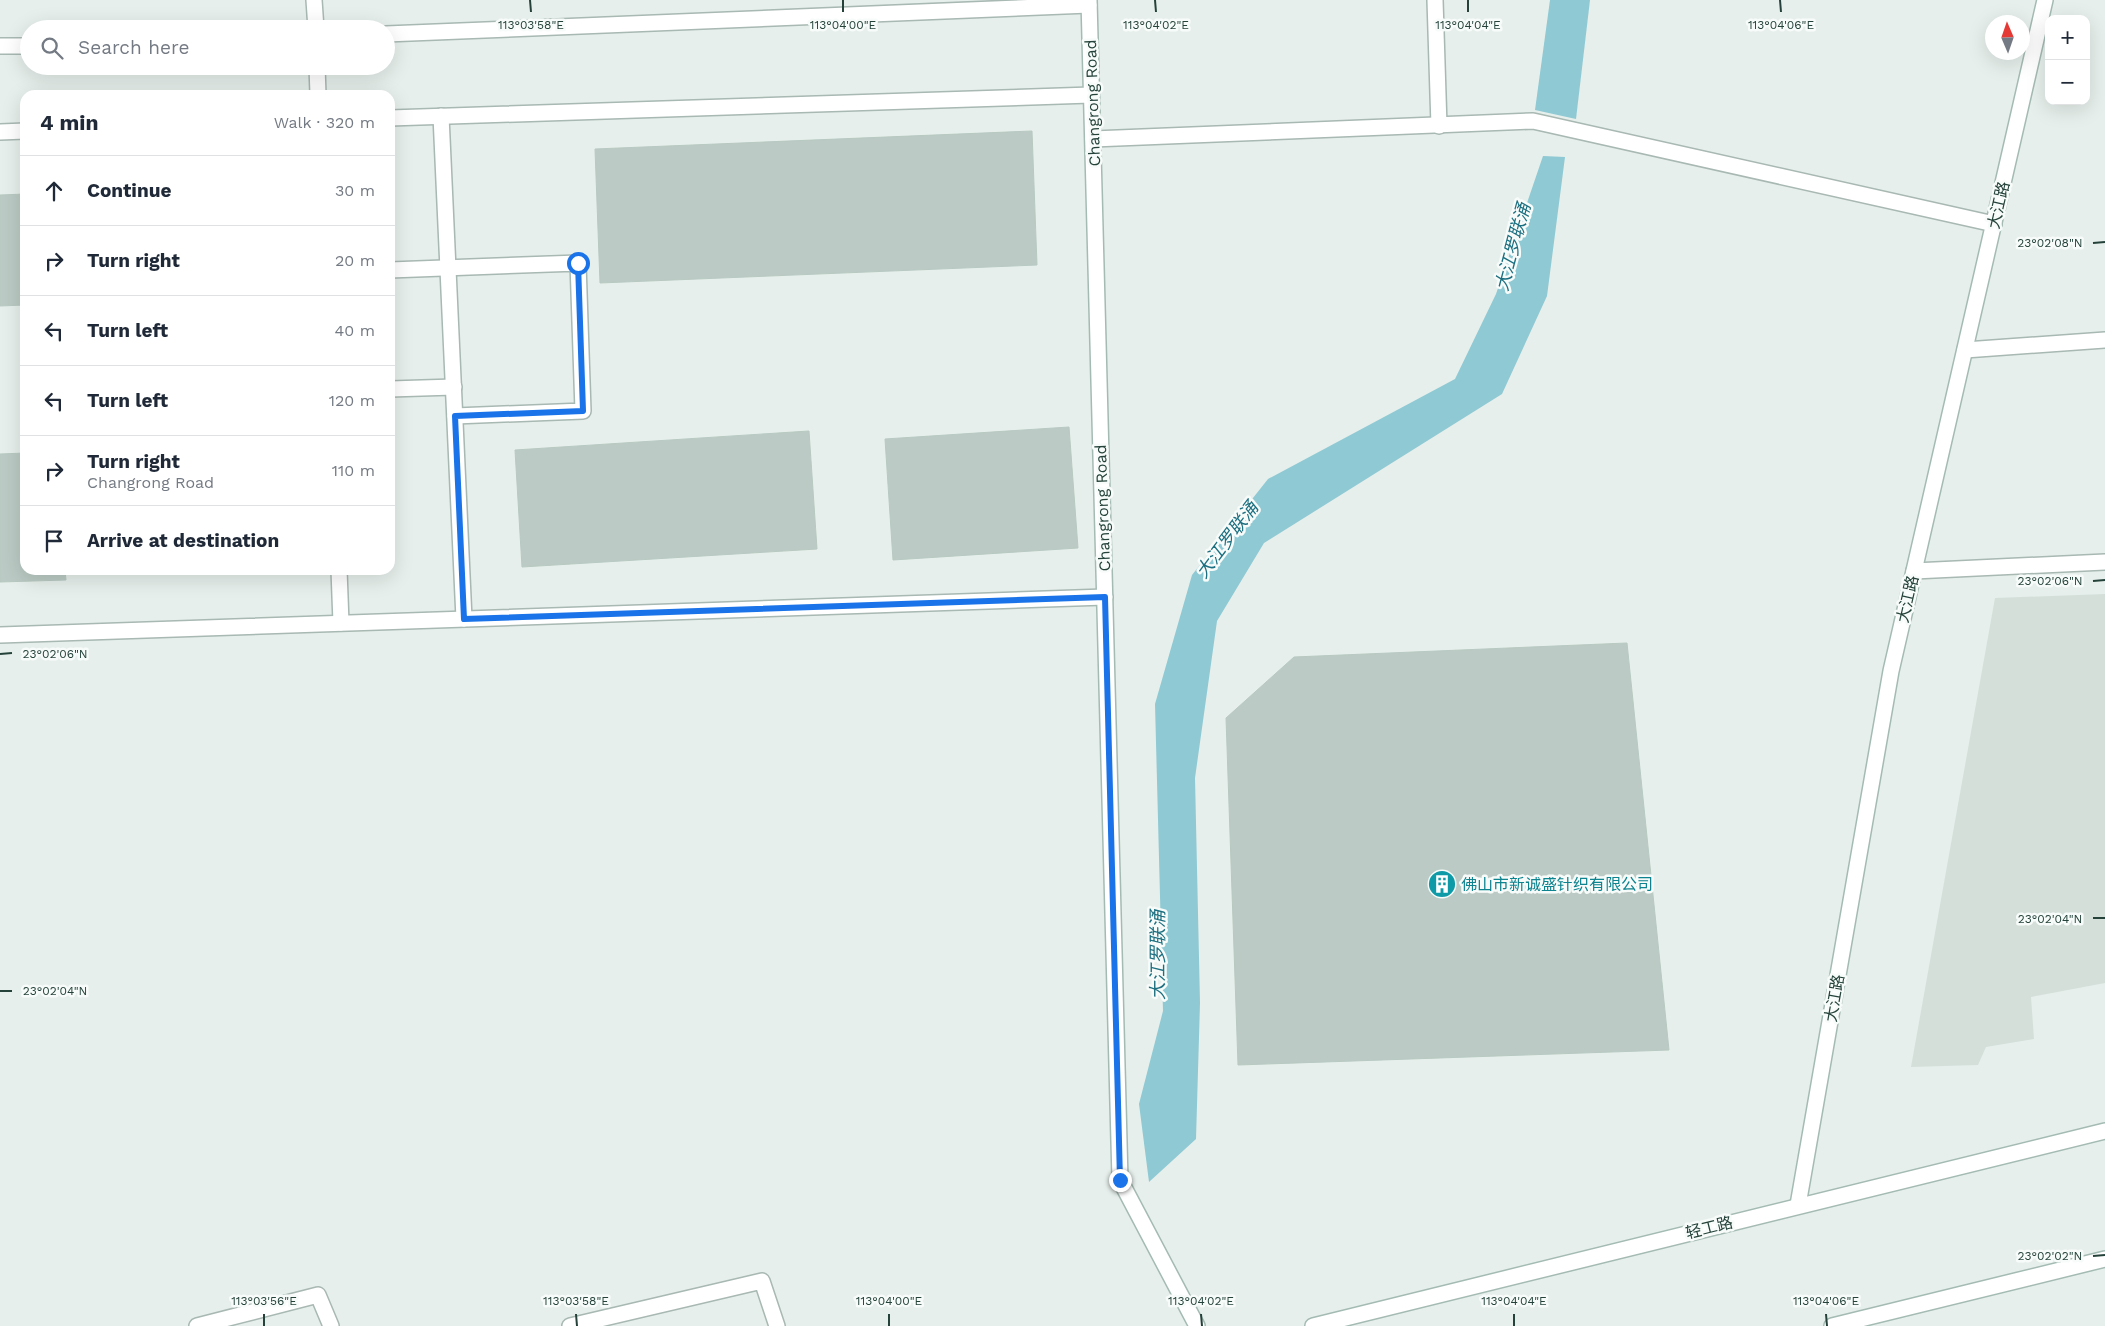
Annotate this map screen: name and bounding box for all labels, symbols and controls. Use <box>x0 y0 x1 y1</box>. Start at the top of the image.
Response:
north arrow <box>1985 15 2030 60</box>
map controls <box>2045 15 2090 105</box>
button: + <box>2045 15 2090 60</box>
text: 113°03'58"E <box>498 18 564 32</box>
text: 113°04'00"E <box>810 18 876 32</box>
text: 113°04'02"E <box>1123 18 1189 32</box>
text: 113°04'04"E <box>1435 18 1501 32</box>
text: 113°04'06"E <box>1748 18 1814 32</box>
search box <box>20 20 395 75</box>
icon: search <box>38 34 66 62</box>
text: Search here <box>78 36 189 59</box>
street label: Changrong Road <box>1081 39 1104 167</box>
button: − <box>2045 60 2090 105</box>
text: 4 min <box>40 110 98 135</box>
text: Walk · 320 m <box>274 113 375 132</box>
icon: ahead <box>40 177 68 205</box>
text: Continue <box>87 179 171 202</box>
street label: 大江路 <box>1984 180 2013 231</box>
text: 30 m <box>335 181 375 200</box>
water label: 大江罗联涌 <box>1491 199 1535 293</box>
text: 23°02'08"N <box>2017 236 2083 250</box>
icon: right <box>40 247 68 275</box>
text: Turn right <box>87 249 180 272</box>
text: 20 m <box>335 251 375 270</box>
route start <box>567 252 590 275</box>
icon: left <box>40 317 68 345</box>
text: Turn left <box>87 319 168 342</box>
text: 40 m <box>335 321 375 340</box>
icon: left <box>40 387 68 415</box>
text: Turn left <box>87 389 168 412</box>
text: 120 m <box>329 391 375 410</box>
street label: Changrong Road <box>1091 444 1114 572</box>
text: Turn right <box>87 450 180 473</box>
icon: right <box>40 457 68 485</box>
text: 110 m <box>332 461 375 480</box>
text: Changrong Road <box>87 473 214 492</box>
water label: 大江罗联涌 <box>1191 496 1263 582</box>
icon: arrive <box>40 527 68 555</box>
text: Arrive at destination <box>87 529 279 552</box>
street label: 大江路 <box>1893 574 1922 625</box>
text: 23°02'06"N <box>2017 574 2083 588</box>
text: 23°02'06"N <box>22 647 88 661</box>
building icon: 佛山市新诚盛针织有限公司 <box>1427 869 1457 899</box>
place label: 佛山市新诚盛针织有限公司 <box>1461 875 1653 894</box>
water label: 大江罗联涌 <box>1147 908 1168 1000</box>
text: 23°02'04"N <box>2018 912 2082 926</box>
street label: 大江路 <box>1821 973 1848 1023</box>
text: 23°02'04"N <box>23 984 87 998</box>
route end <box>1109 1169 1132 1192</box>
street label: 轻工路 <box>1684 1212 1735 1243</box>
text: 23°02'02"N <box>2018 1249 2082 1263</box>
text: 113°03'56"E <box>231 1294 297 1308</box>
text: 113°03'58"E <box>543 1294 609 1308</box>
text: 113°04'00"E <box>856 1294 922 1308</box>
text: 113°04'02"E <box>1168 1294 1234 1308</box>
text: 113°04'04"E <box>1481 1294 1547 1308</box>
text: 113°04'06"E <box>1793 1294 1859 1308</box>

